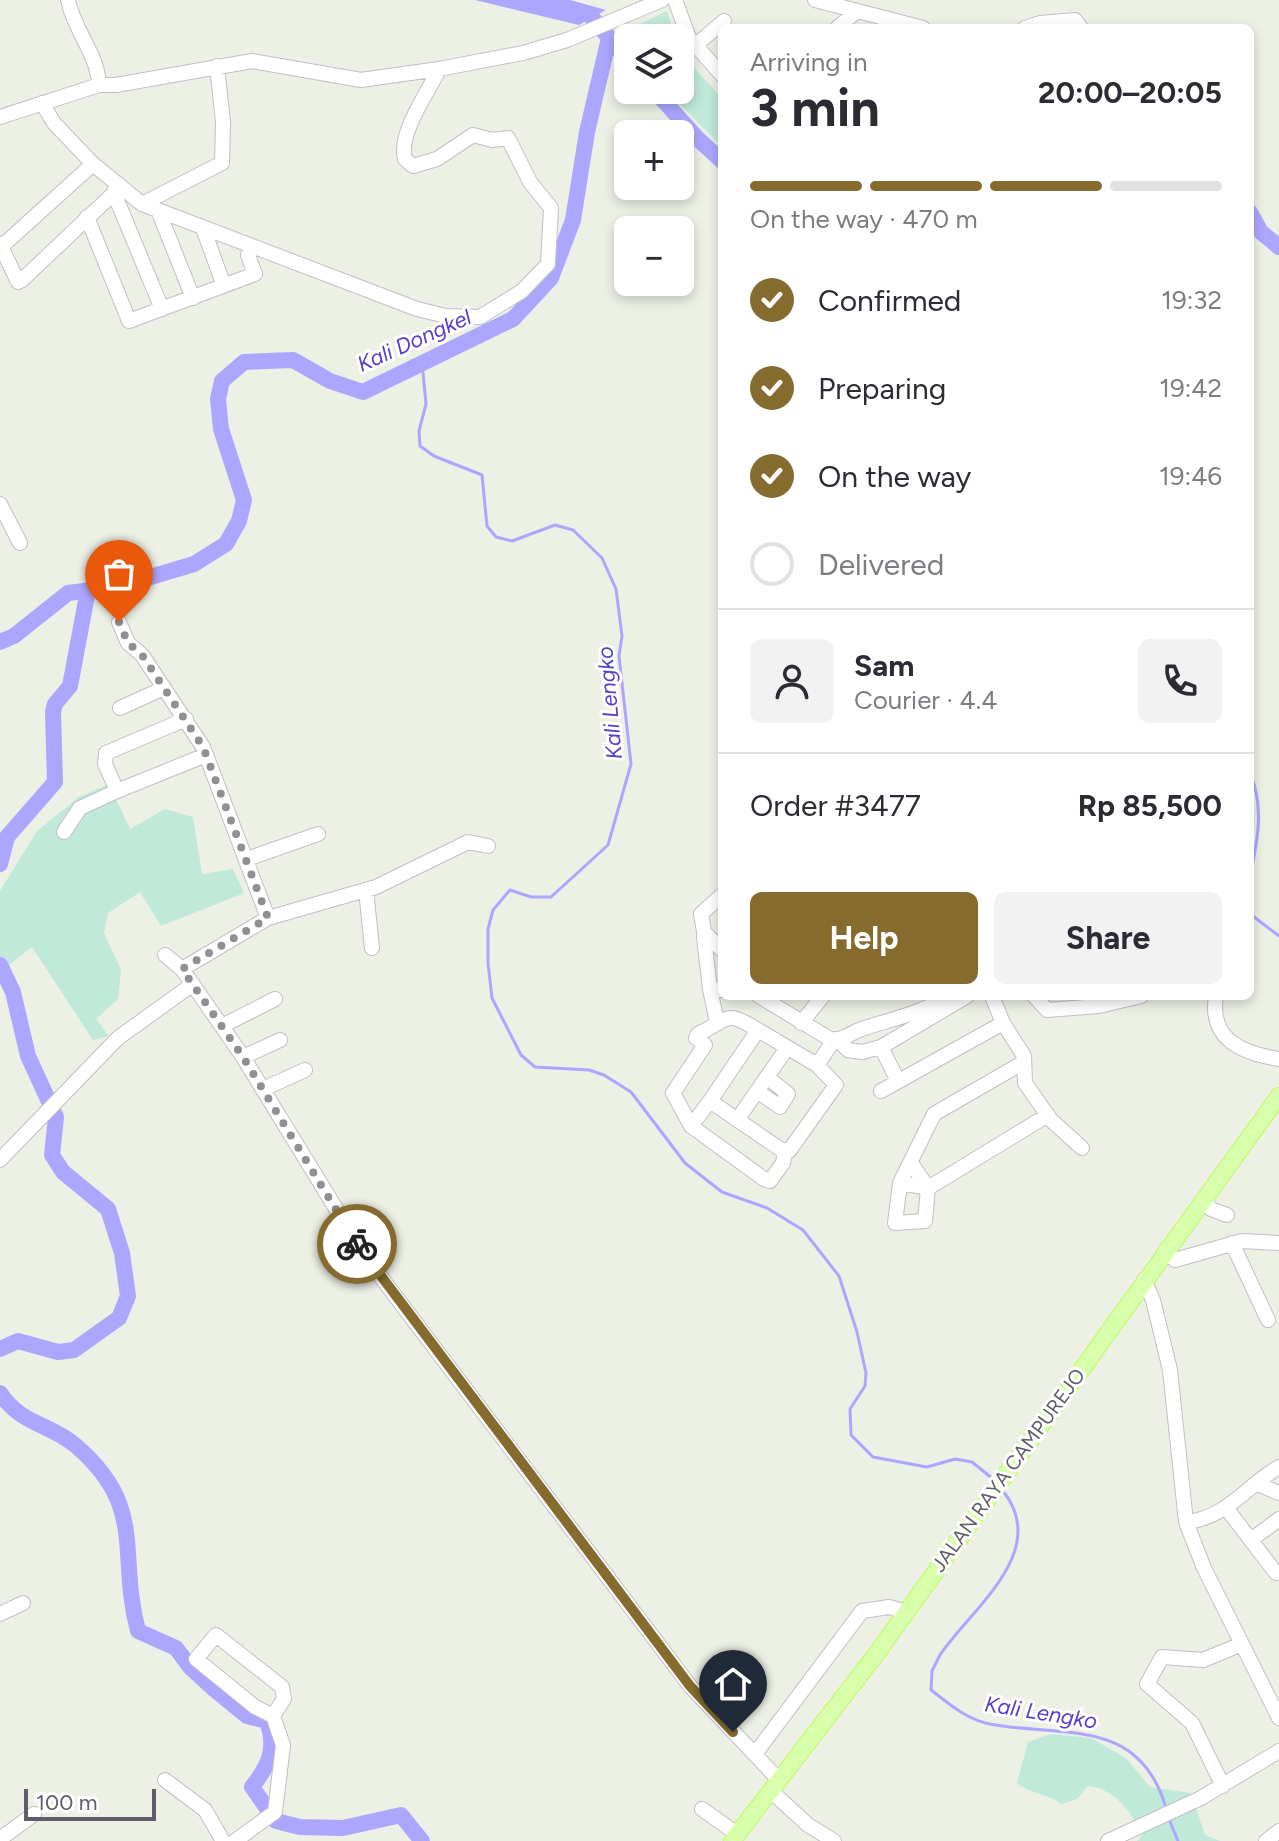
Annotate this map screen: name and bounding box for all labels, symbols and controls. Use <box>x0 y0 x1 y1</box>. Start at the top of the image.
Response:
map controls <box>614 24 694 296</box>
button: layers <box>614 24 694 104</box>
text: Arriving in <box>750 46 868 78</box>
text: 20:00–20:05 <box>1038 74 1222 111</box>
text: 3 min <box>750 77 880 139</box>
button: + <box>614 120 694 200</box>
text: On the way · 470 m <box>750 203 978 235</box>
button: − <box>614 216 694 296</box>
icon: check <box>750 278 794 322</box>
text: Confirmed <box>818 282 961 319</box>
text: 19:32 <box>1161 284 1222 316</box>
water label: Kali Dongkel <box>353 303 476 378</box>
icon: check <box>750 366 794 410</box>
text: Preparing <box>818 370 946 407</box>
text: 19:42 <box>1159 372 1222 404</box>
icon: check <box>750 454 794 498</box>
text: On the way <box>818 458 971 495</box>
text: 19:46 <box>1159 460 1222 492</box>
pin <box>85 540 153 622</box>
text: Delivered <box>818 546 944 583</box>
icon: bag <box>97 552 141 596</box>
button: person <box>750 639 834 723</box>
button: phone <box>1138 639 1222 723</box>
water label: Kali Lengko <box>591 645 628 761</box>
text: Sam <box>854 647 914 684</box>
text: Courier · 4.4 <box>854 684 997 716</box>
text: Order #3477 <box>750 787 921 824</box>
text: Rp 85,500 <box>1078 787 1222 824</box>
button: Help <box>750 892 978 984</box>
button: Share <box>994 892 1222 984</box>
courier <box>317 1204 397 1284</box>
icon: bike <box>335 1222 379 1266</box>
street label: JALAN RAYA CAMPUREJO <box>926 1364 1090 1576</box>
pin <box>699 1650 767 1732</box>
icon: home <box>711 1662 755 1706</box>
water label: Kali Lengko <box>983 1690 1099 1735</box>
scale bar <box>24 1785 156 1821</box>
text: 100 m <box>36 1789 97 1816</box>

